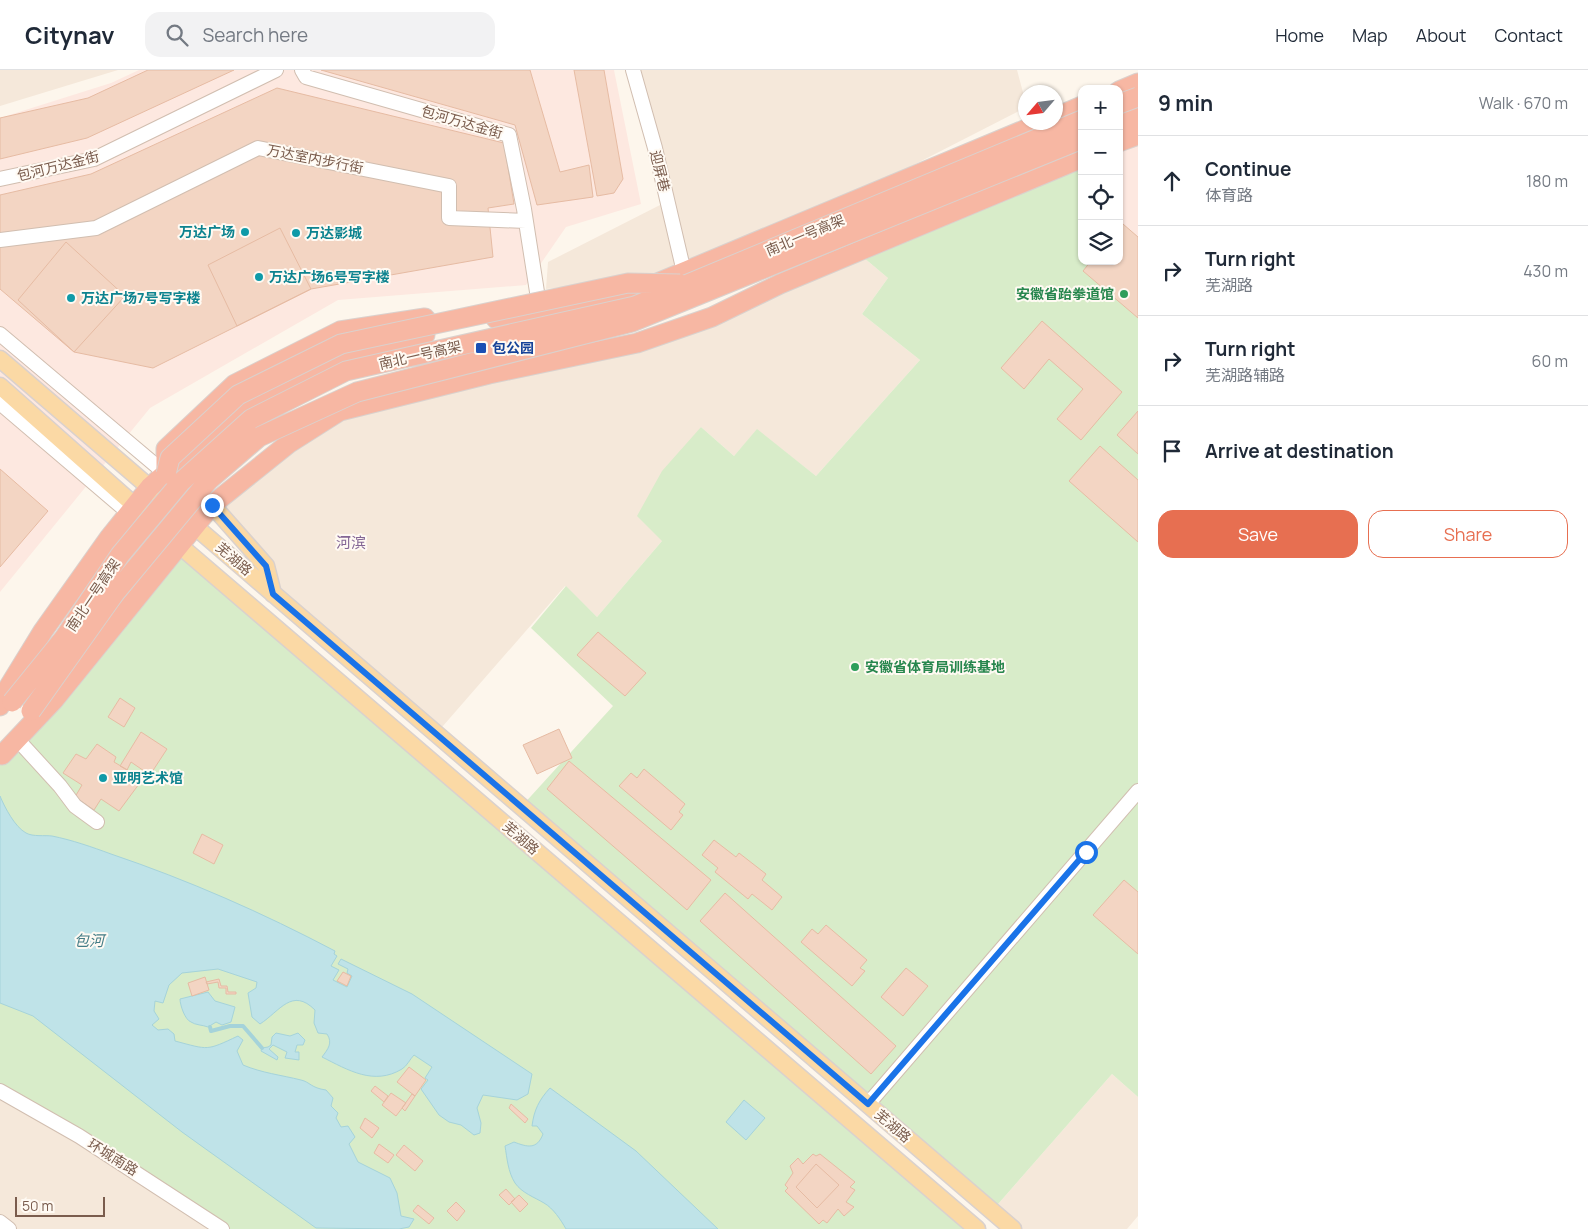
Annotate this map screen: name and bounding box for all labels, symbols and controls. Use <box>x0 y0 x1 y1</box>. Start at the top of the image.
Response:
search box <box>145 12 495 57</box>
text: Citynav <box>25 18 115 51</box>
icon: search <box>163 21 191 49</box>
text: Search here <box>203 22 308 48</box>
text: Home <box>1275 23 1324 47</box>
text: Map <box>1352 23 1388 47</box>
text: About <box>1416 23 1466 47</box>
text: Contact <box>1494 23 1563 47</box>
north arrow <box>1018 85 1063 130</box>
map controls <box>1078 85 1123 265</box>
button: + <box>1078 85 1123 130</box>
text: 9 min <box>1158 89 1213 117</box>
text: Walk · 670 m <box>1479 92 1568 114</box>
street label: 包河万达金街 <box>419 101 505 142</box>
button: − <box>1078 130 1123 175</box>
street label: 万达室内步行街 <box>265 140 365 177</box>
street label: 包河万达金街 <box>15 146 101 185</box>
street label: 迎屏巷 <box>646 148 675 194</box>
text: Continue <box>1205 156 1291 182</box>
icon: ahead <box>1158 167 1186 195</box>
text: 180 m <box>1526 170 1568 192</box>
button: locate <box>1078 175 1123 220</box>
text: 体育路 <box>1205 184 1253 206</box>
street label: 南北一号高架 <box>762 209 847 260</box>
button: layers <box>1078 220 1123 265</box>
place label: 万达广场 <box>179 222 235 241</box>
place label: 万达影城 <box>306 223 362 242</box>
marker: 万达广场 <box>239 226 251 238</box>
marker: 万达影城 <box>290 227 302 239</box>
text: Turn right <box>1205 246 1295 272</box>
icon: right <box>1158 257 1186 285</box>
text: 430 m <box>1523 260 1568 282</box>
place label: 万达广场6号写字楼 <box>269 267 390 286</box>
marker: 万达广场6号写字楼 <box>253 271 265 283</box>
text: 芜湖路 <box>1205 274 1253 296</box>
place label: 安徽省跆拳道馆 <box>1016 284 1114 303</box>
place label: 万达广场7号写字楼 <box>81 288 200 307</box>
marker: 安徽省跆拳道馆 <box>1118 288 1130 300</box>
marker: 万达广场7号写字楼 <box>65 292 77 304</box>
street label: 南北一号高架 <box>377 336 463 373</box>
text: Turn right <box>1205 336 1295 362</box>
place label: 包公园 <box>492 338 534 357</box>
marker: 包公园 <box>474 341 488 355</box>
icon: right <box>1158 347 1186 375</box>
text: 60 m <box>1532 350 1568 372</box>
text: 芜湖路辅路 <box>1205 364 1285 386</box>
icon: arrive <box>1158 437 1186 465</box>
text: Arrive at destination <box>1205 438 1394 464</box>
route end <box>201 494 224 517</box>
button: Save <box>1158 510 1358 558</box>
button: Share <box>1368 510 1568 558</box>
district label: 河滨 <box>336 532 366 553</box>
street label: 芜湖路 <box>212 538 256 580</box>
street label: 南北一号高架 <box>61 555 124 635</box>
place label: 安徽省体育局训练基地 <box>865 657 1005 676</box>
marker: 安徽省体育局训练基地 <box>849 661 861 673</box>
place label: 亚明艺术馆 <box>113 768 183 787</box>
marker: 亚明艺术馆 <box>97 772 109 784</box>
street label: 芜湖路 <box>499 817 543 859</box>
route start <box>1075 841 1098 864</box>
water label: 包河 <box>74 930 107 951</box>
street label: 芜湖路 <box>871 1105 915 1147</box>
street label: 环城南路 <box>84 1134 142 1179</box>
scale bar <box>15 1194 105 1217</box>
text: 50 m <box>22 1196 53 1215</box>

